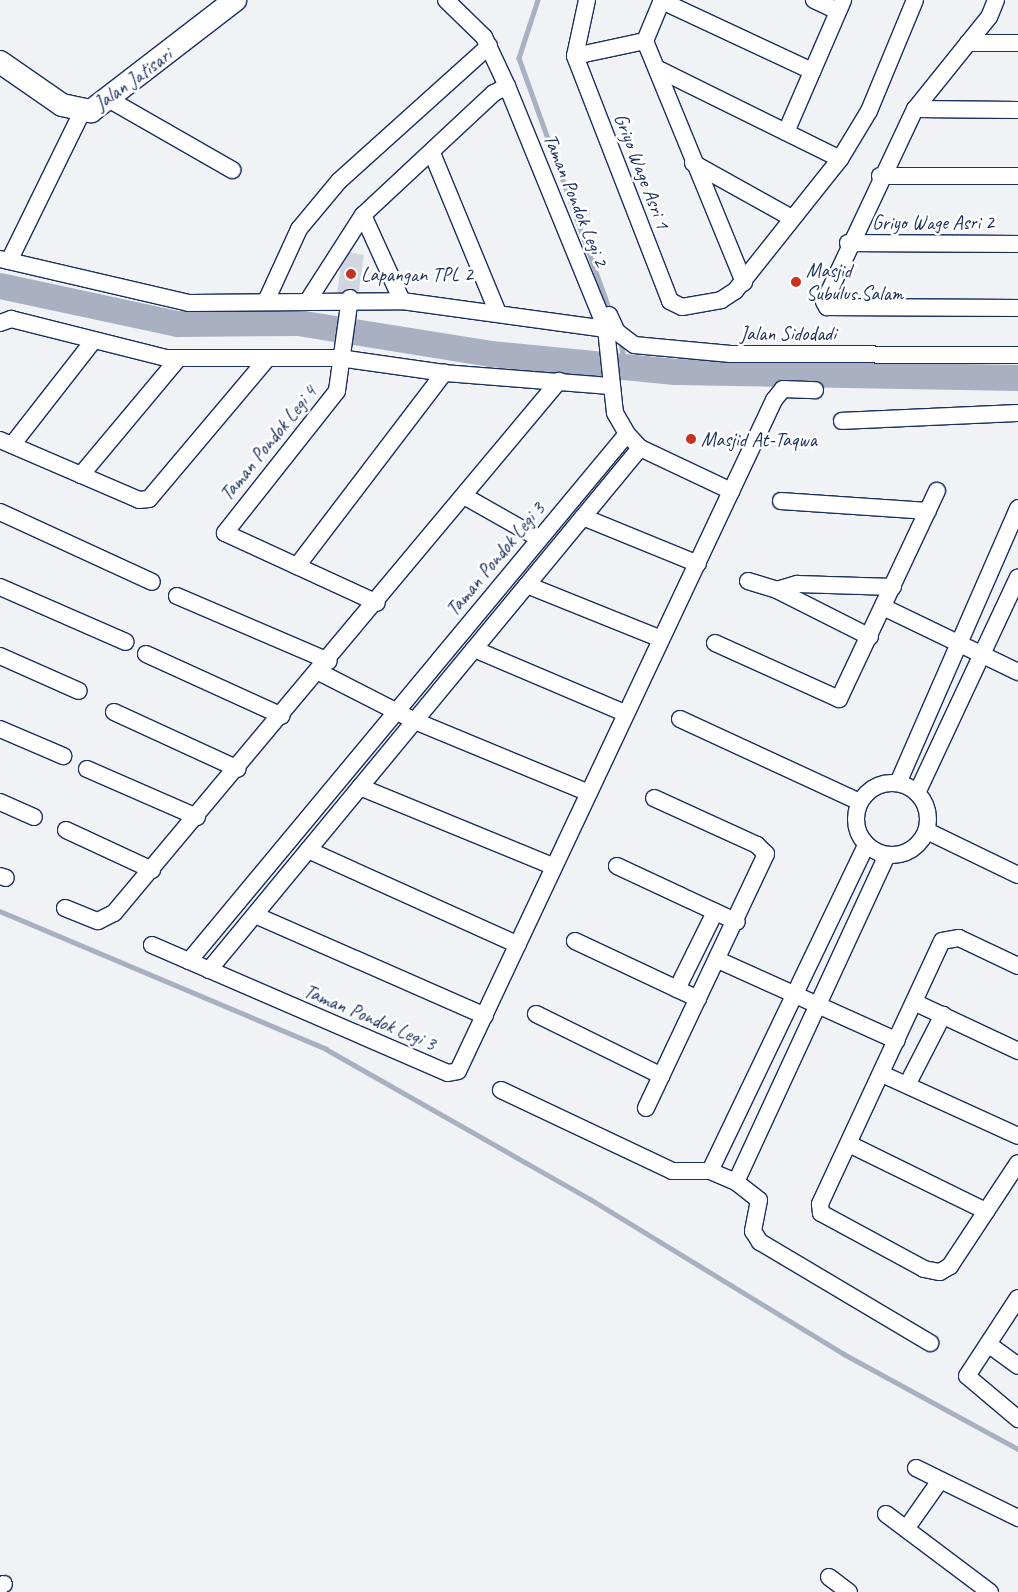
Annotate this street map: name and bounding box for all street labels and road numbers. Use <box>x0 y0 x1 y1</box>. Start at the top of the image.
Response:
street label: Jalan Jatisari <box>89 43 177 115</box>
street label: Griyo Wage Asri 1 <box>609 110 675 232</box>
street label: Taman Pondok Legi 2 <box>539 130 613 270</box>
street label: Griyo Wage Asri 2 <box>872 210 994 234</box>
street label: Jalan Sidodadi <box>740 321 836 345</box>
street label: Taman Pondok Legi 4 <box>214 381 322 505</box>
street label: Taman Pondok Legi 3 <box>441 497 549 621</box>
street label: Taman Pondok Legi 3 <box>301 978 439 1056</box>

